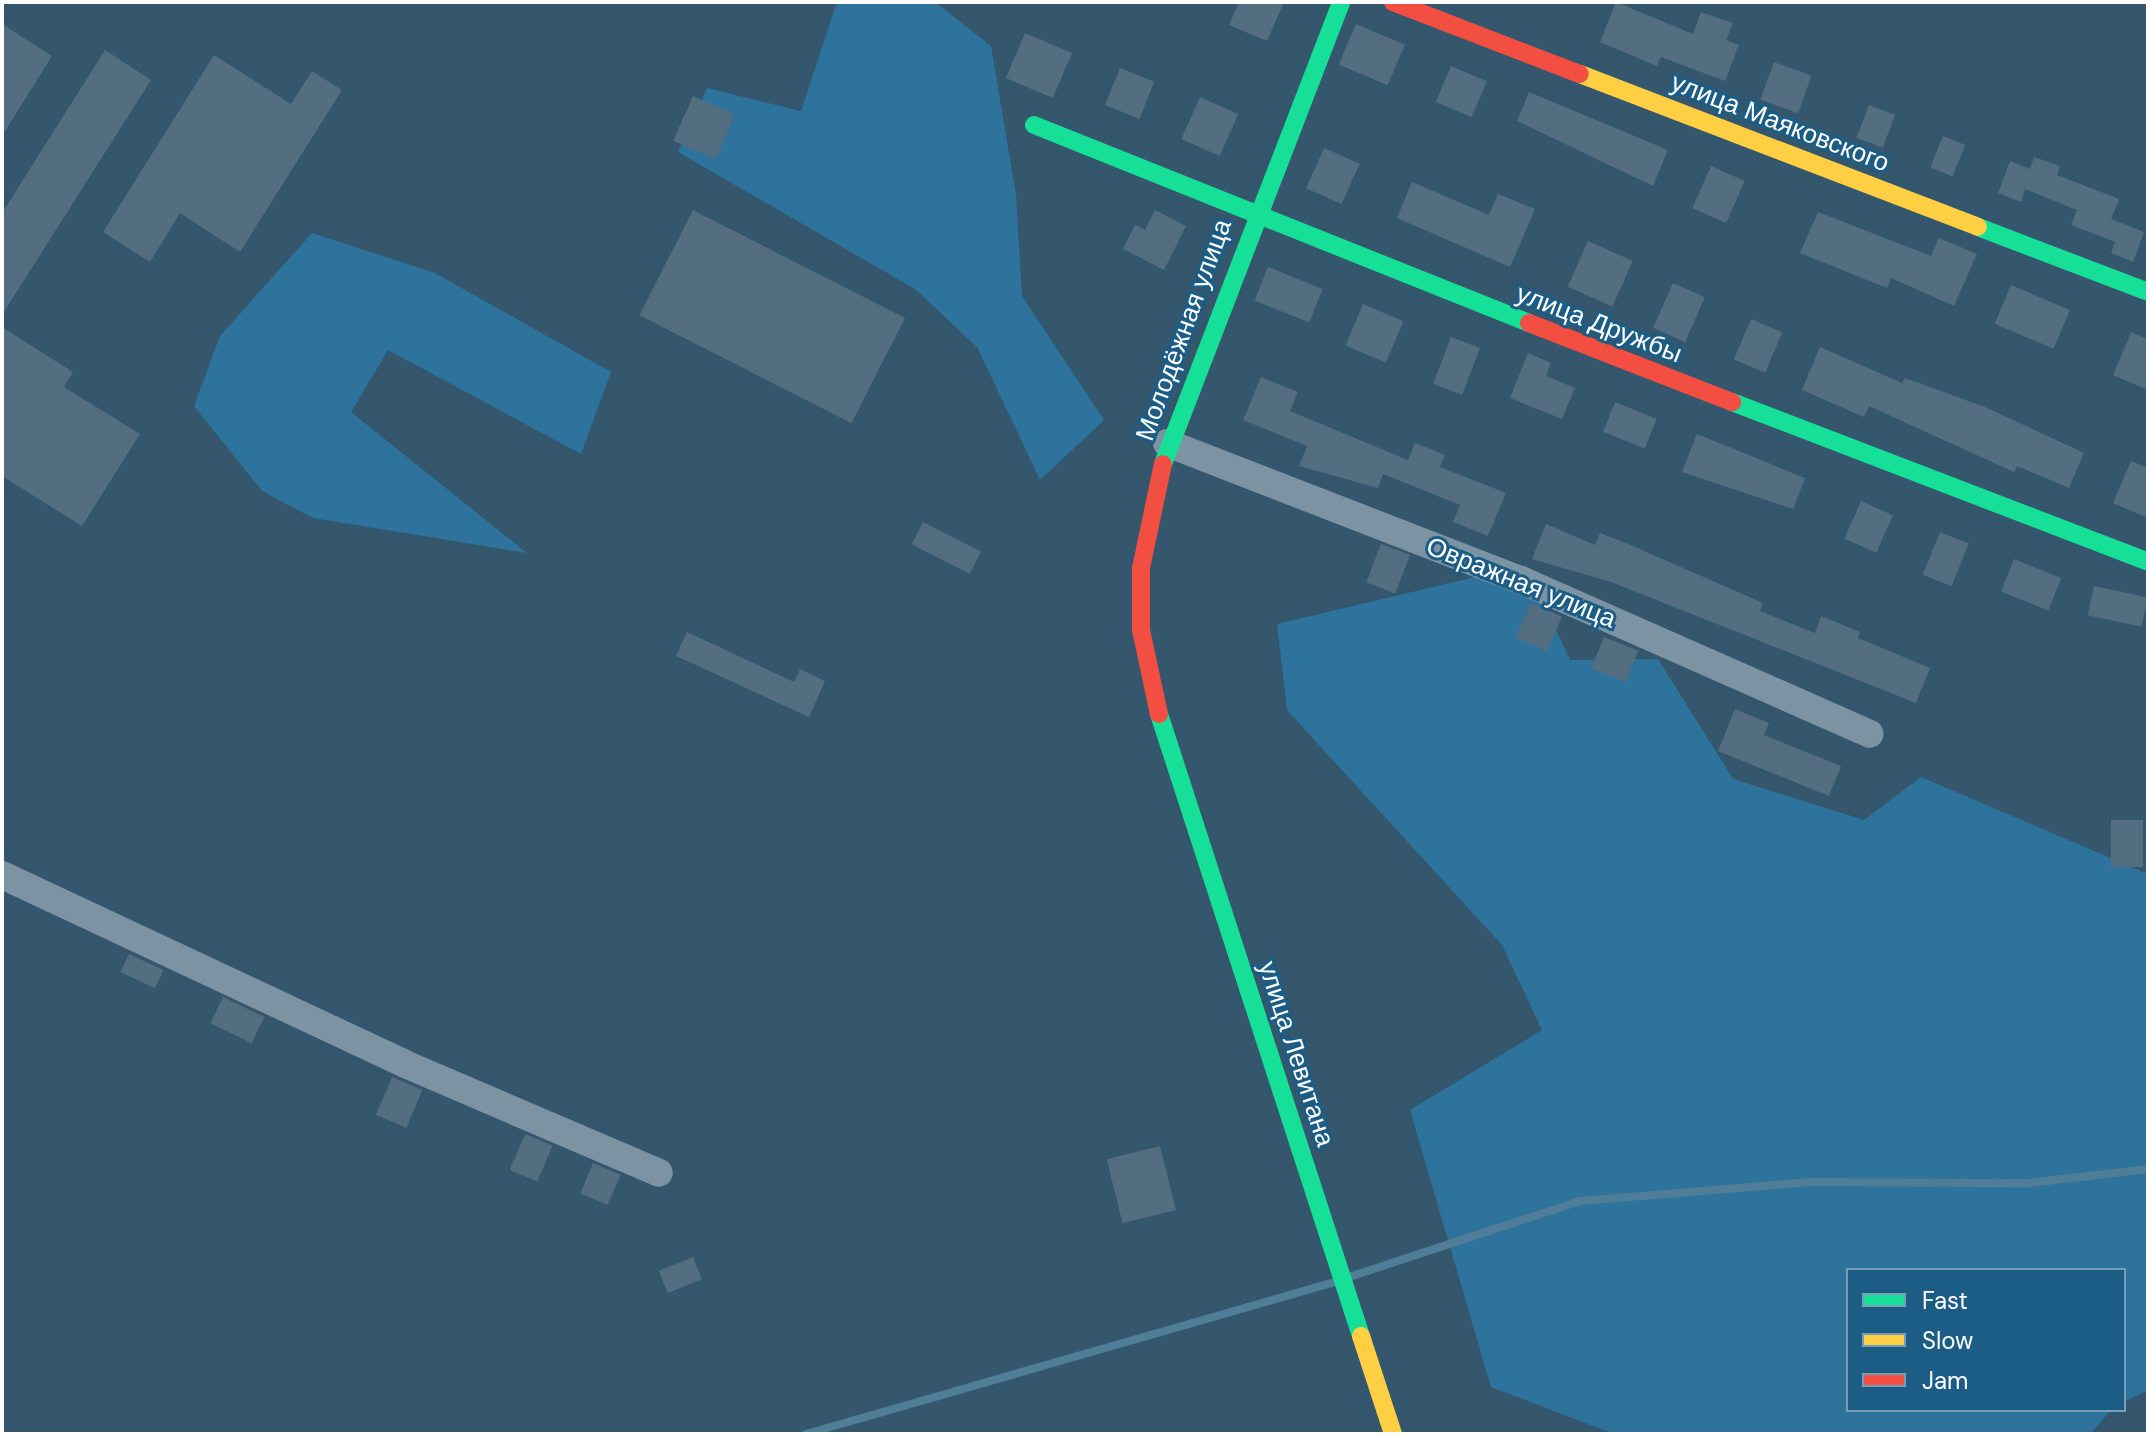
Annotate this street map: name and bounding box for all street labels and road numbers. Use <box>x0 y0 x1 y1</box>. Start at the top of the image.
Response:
street label: улица Маяковского <box>1667 67 1893 179</box>
street label: Молодёжная улица <box>1129 215 1239 445</box>
street label: улица Дружбы <box>1512 278 1686 370</box>
street label: Овражная улица <box>1422 531 1620 635</box>
street label: улица Левитана <box>1251 957 1341 1151</box>

